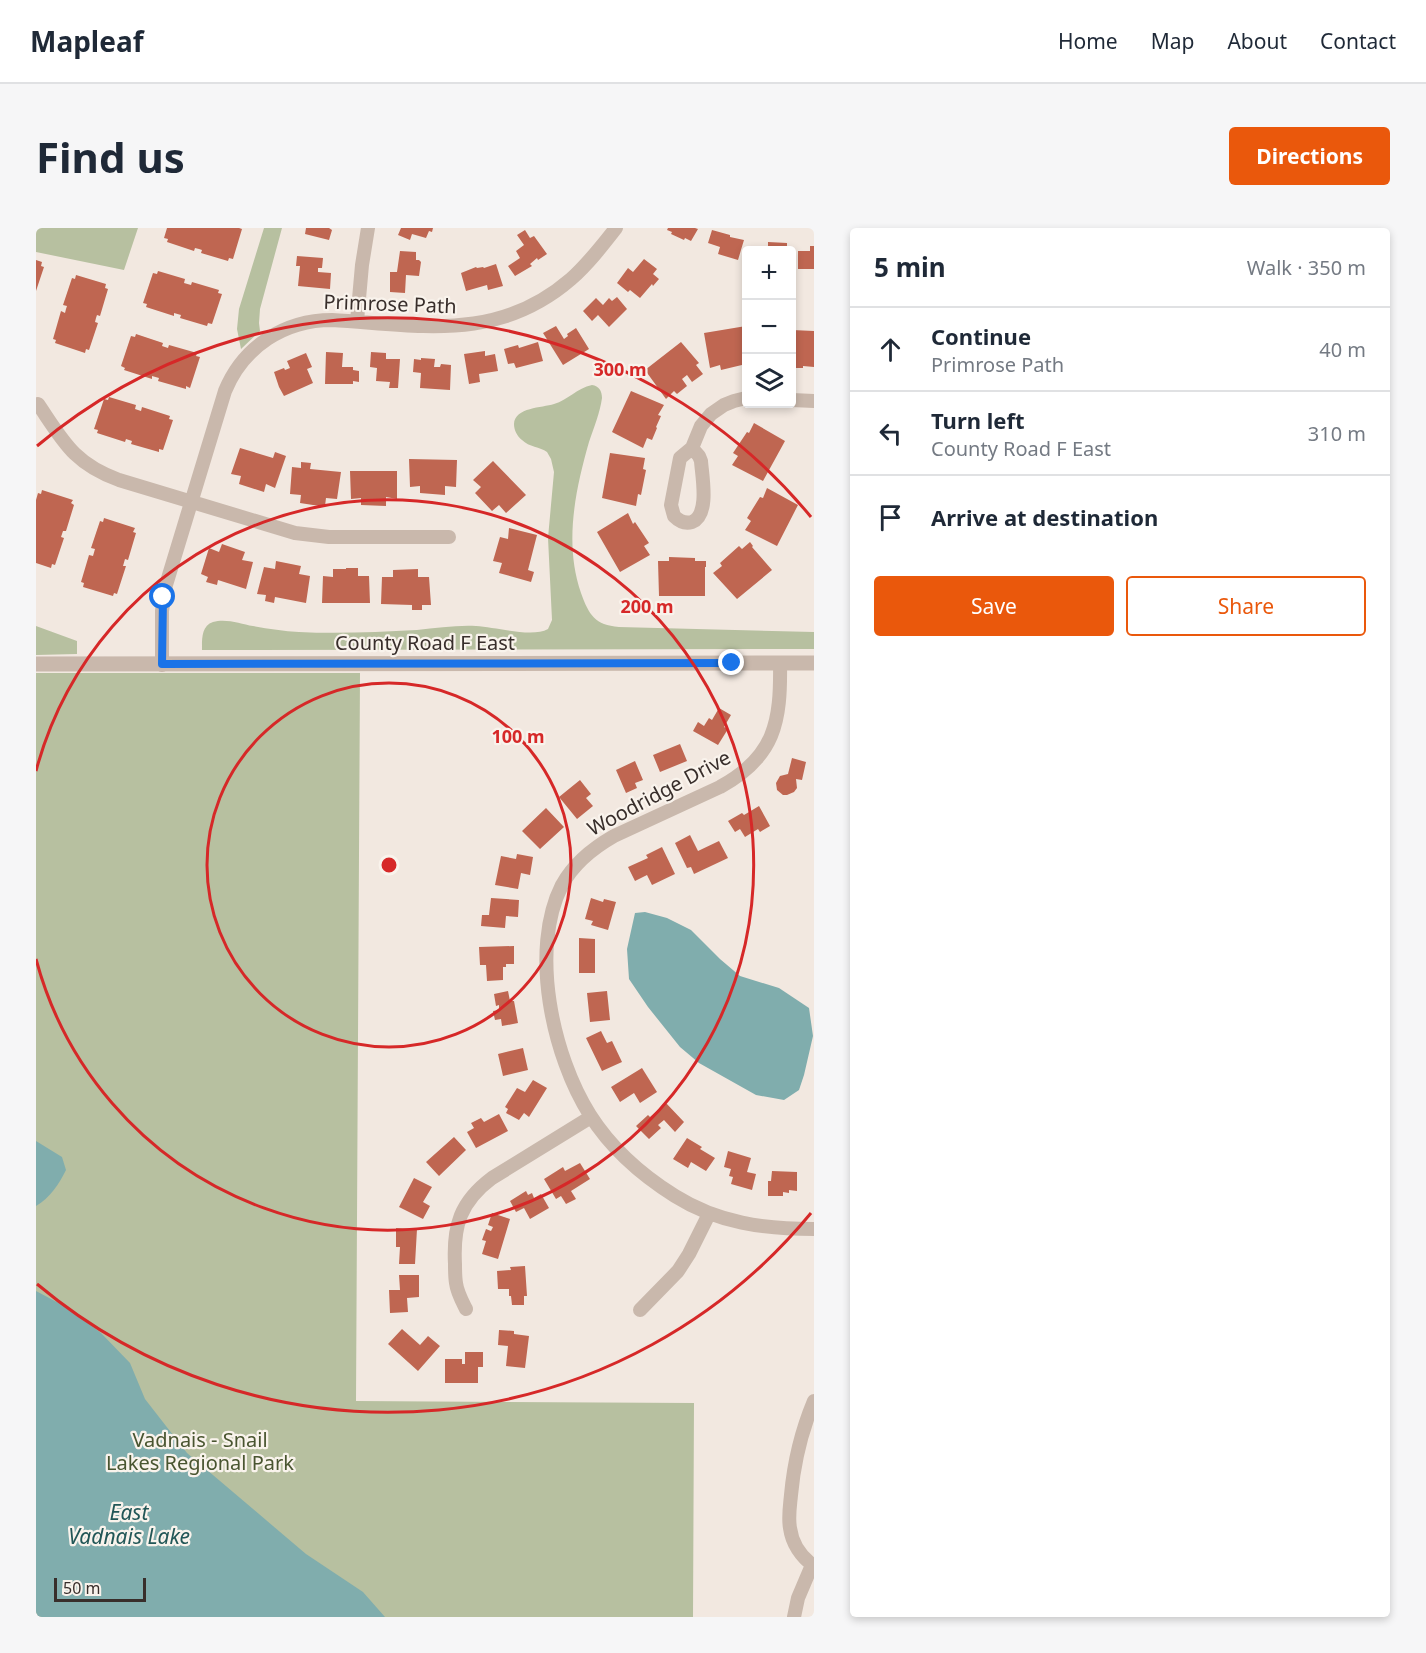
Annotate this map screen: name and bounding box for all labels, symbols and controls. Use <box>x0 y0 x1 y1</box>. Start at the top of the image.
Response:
text: Mapleaf <box>30 22 144 60</box>
text: Home <box>1058 27 1118 55</box>
text: Map <box>1151 27 1194 55</box>
text: About <box>1227 27 1287 55</box>
text: Contact <box>1320 27 1396 55</box>
button: Directions <box>1229 127 1390 185</box>
text: Find us <box>36 128 185 185</box>
map controls <box>742 246 796 408</box>
button: + <box>742 246 796 300</box>
text: 5 min <box>874 249 946 285</box>
text: Walk · 350 m <box>1247 254 1366 281</box>
street label: Primrose Path <box>323 288 457 319</box>
button: − <box>742 300 796 354</box>
text: Continue <box>931 321 1031 351</box>
icon: ahead <box>874 333 907 366</box>
text: 40 m <box>1319 336 1366 363</box>
text: Primrose Path <box>931 351 1064 378</box>
button: layers <box>742 354 796 408</box>
text: 300 m <box>593 357 647 381</box>
text: Turn left <box>931 405 1025 435</box>
icon: left <box>874 417 907 450</box>
text: 310 m <box>1308 420 1366 447</box>
text: County Road F East <box>931 435 1111 462</box>
icon: arrive <box>874 501 907 534</box>
text: Arrive at destination <box>931 502 1158 532</box>
button: Save <box>874 576 1114 636</box>
button: Share <box>1126 576 1366 636</box>
route start <box>149 583 175 609</box>
text: 200 m <box>620 594 674 618</box>
street label: County Road F East <box>335 629 515 656</box>
route end <box>718 649 744 675</box>
text: 100 m <box>491 724 545 748</box>
street label: Woodridge Drive <box>582 743 735 842</box>
centre of rings <box>379 855 399 875</box>
park label: Vadnais - Snail Lakes Regional Park <box>106 1426 294 1476</box>
water label: East Vadnais Lake <box>68 1498 190 1550</box>
scale bar <box>54 1575 146 1602</box>
text: 50 m <box>63 1577 100 1599</box>

